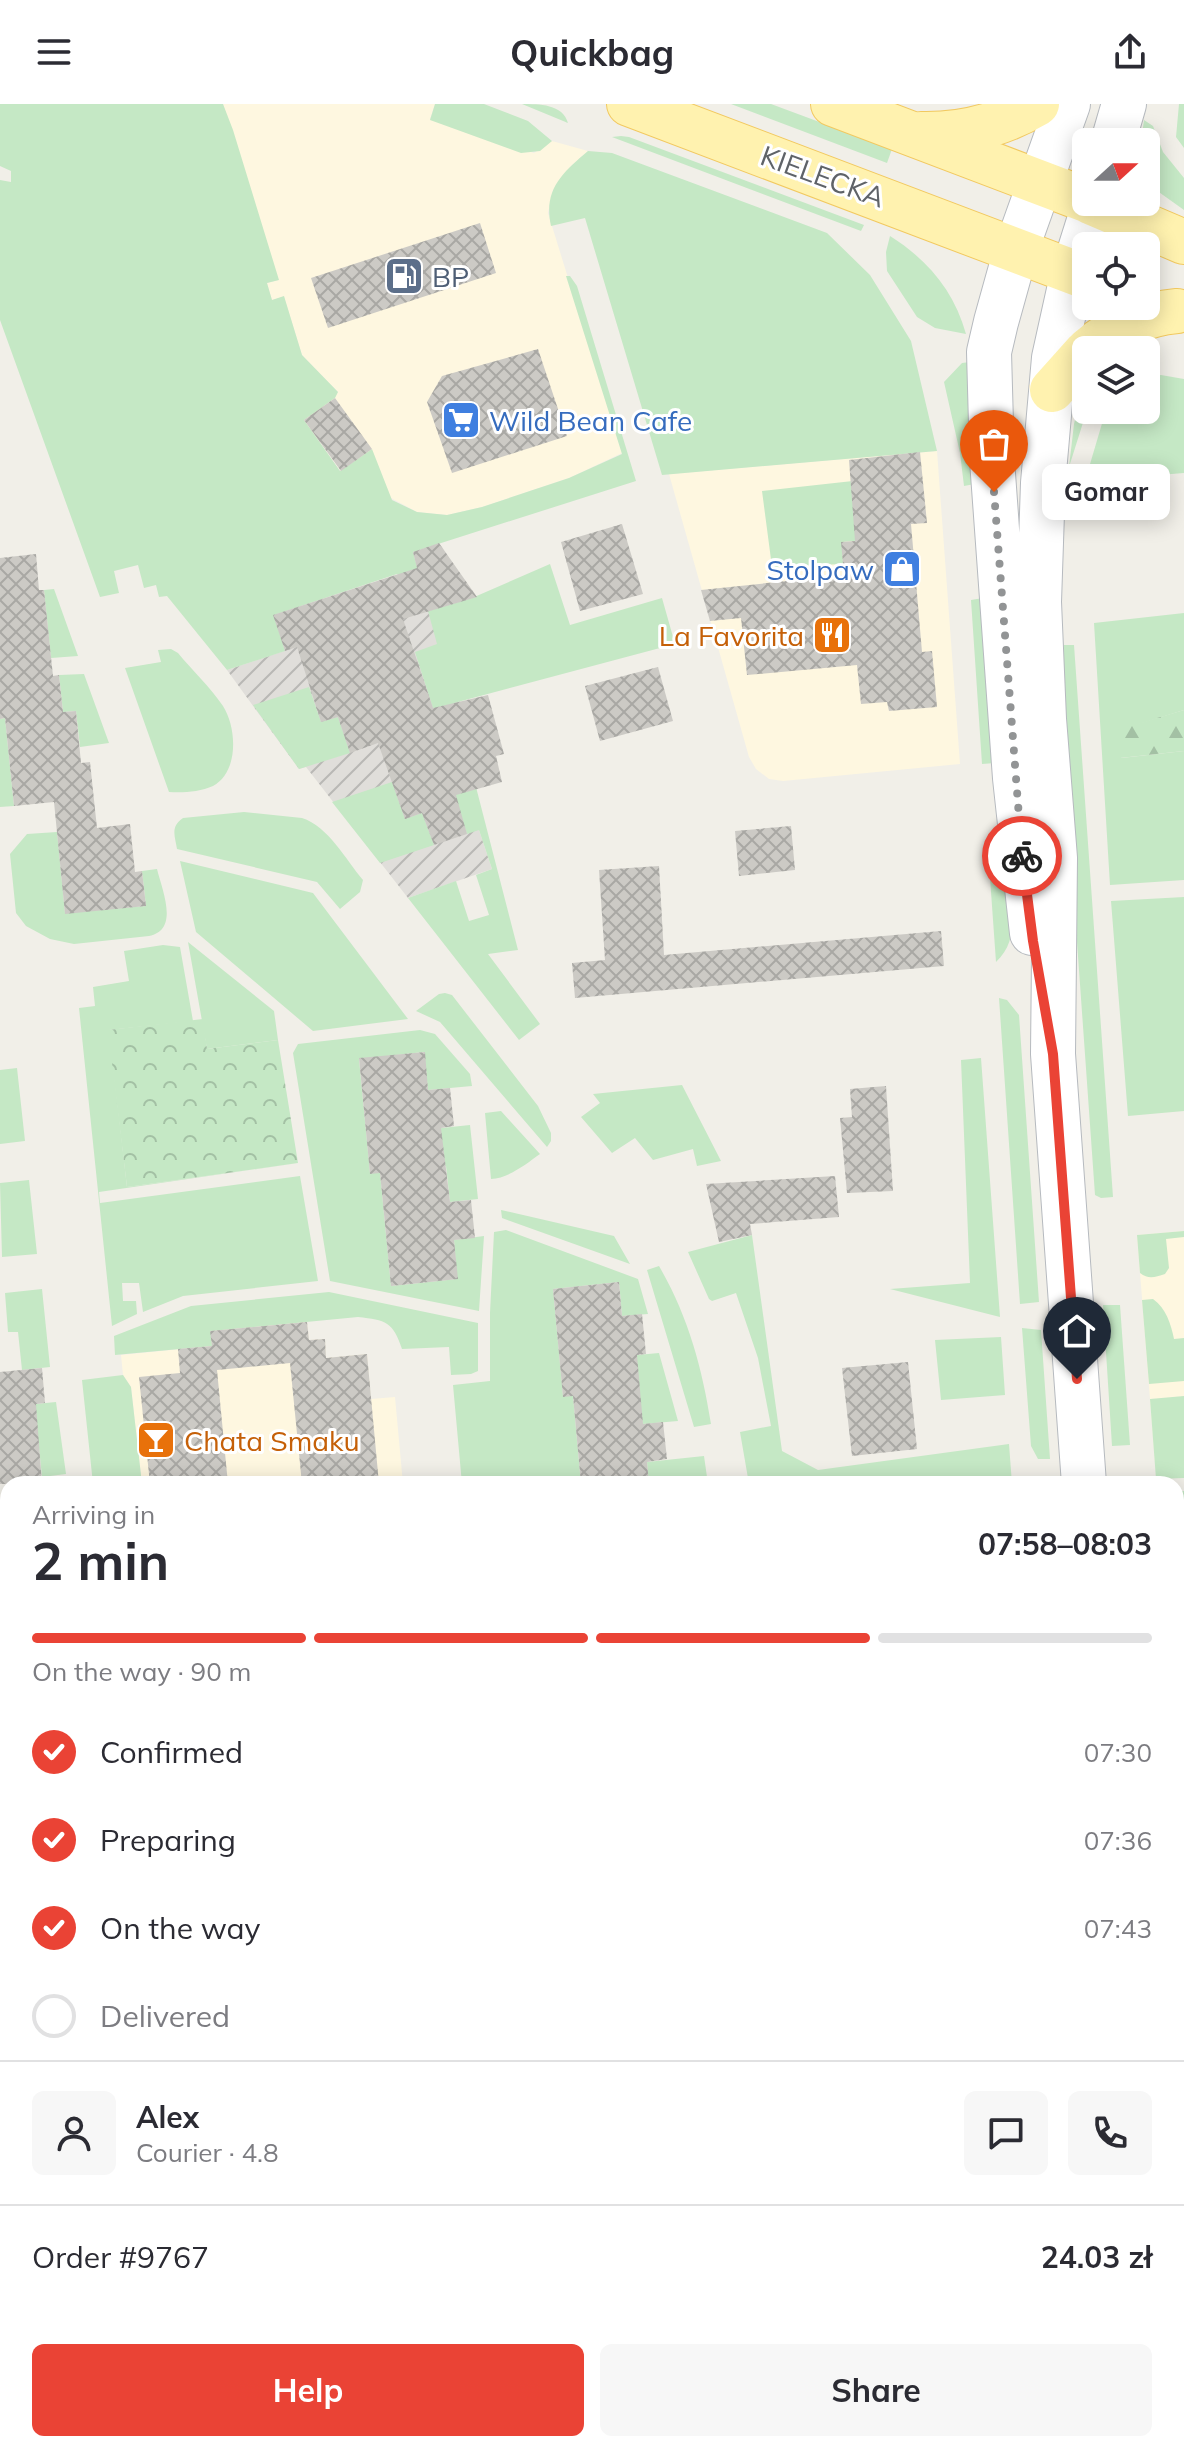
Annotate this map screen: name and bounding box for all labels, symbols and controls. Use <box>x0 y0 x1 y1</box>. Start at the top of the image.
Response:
icon: menu <box>32 30 76 74</box>
text: Quickbag <box>510 30 674 75</box>
icon: share <box>1108 30 1152 74</box>
north arrow <box>1072 128 1160 216</box>
map controls <box>1072 128 1160 424</box>
street label: KIELECKA <box>756 137 890 215</box>
button: locate <box>1072 232 1160 320</box>
fuel station icon: BP <box>383 255 425 297</box>
place label: BP <box>432 259 469 294</box>
button: layers <box>1072 336 1160 424</box>
supermarket icon: Wild Bean Cafe <box>440 399 482 441</box>
place label: Wild Bean Cafe <box>489 403 692 438</box>
pin <box>960 410 1028 492</box>
icon: bag <box>972 422 1016 466</box>
callout: Gomar <box>1042 464 1170 520</box>
text: Gomar <box>1064 475 1148 508</box>
shop icon: Stolpaw <box>881 548 923 590</box>
place label: Stolpaw <box>767 552 874 587</box>
restaurant icon: La Favorita <box>811 614 853 656</box>
place label: La Favorita <box>659 618 804 653</box>
courier <box>982 816 1062 896</box>
icon: bike <box>1000 834 1044 878</box>
pin <box>1043 1297 1111 1379</box>
icon: home <box>1055 1309 1099 1353</box>
bar icon: Chata Smaku <box>135 1419 177 1461</box>
place label: Chata Smaku <box>184 1423 360 1458</box>
text: Arriving in <box>32 1498 155 1531</box>
text: 07:58–08:03 <box>978 1525 1152 1563</box>
text: 2 min <box>32 1528 169 1593</box>
text: On the way · 90 m <box>32 1655 251 1688</box>
icon: check <box>32 1730 76 1774</box>
text: Confirmed <box>100 1733 243 1771</box>
text: 07:30 <box>1084 1736 1152 1769</box>
icon: check <box>32 1818 76 1862</box>
text: Preparing <box>100 1821 236 1859</box>
text: 07:36 <box>1084 1824 1152 1857</box>
icon: check <box>32 1906 76 1950</box>
text: On the way <box>100 1909 260 1947</box>
text: 07:43 <box>1084 1912 1152 1945</box>
text: Delivered <box>100 1997 230 2035</box>
button: person <box>32 2091 116 2175</box>
button: chat <box>964 2091 1048 2175</box>
button: phone <box>1068 2091 1152 2175</box>
text: Alex <box>136 2098 199 2136</box>
text: Courier · 4.8 <box>136 2136 279 2169</box>
text: Order #9767 <box>32 2238 209 2276</box>
text: 24.03 zł <box>1041 2238 1152 2276</box>
button: Help <box>32 2344 584 2436</box>
button: Share <box>600 2344 1152 2436</box>

